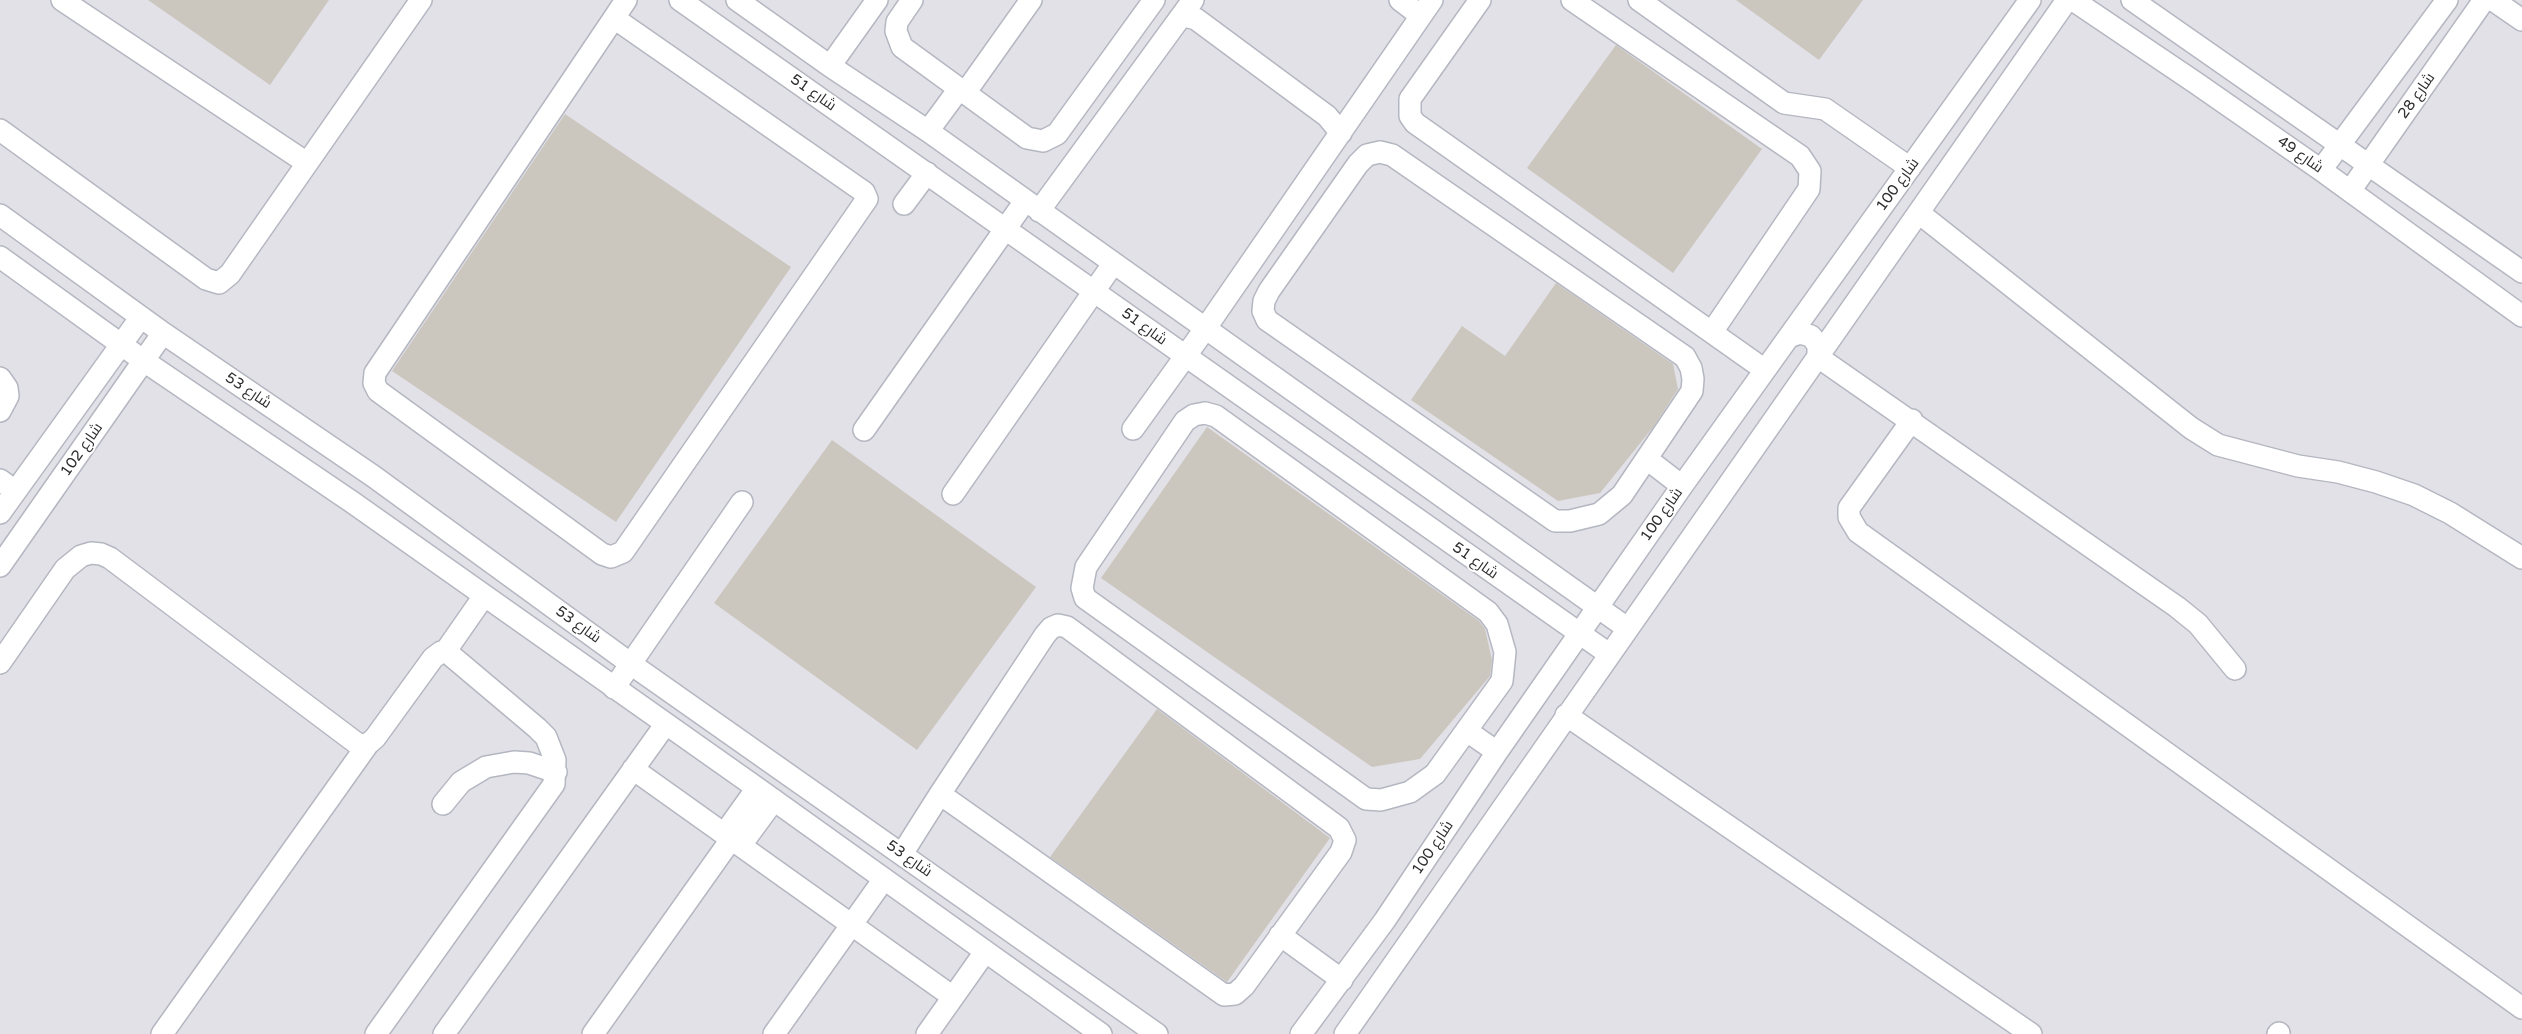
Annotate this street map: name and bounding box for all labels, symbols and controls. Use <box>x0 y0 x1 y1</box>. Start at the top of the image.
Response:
street label: شارع 28 <box>2395 70 2439 122</box>
street label: شارع 51 <box>787 71 839 115</box>
street label: شارع 49 <box>2274 133 2326 177</box>
street label: شارع 100 <box>1873 155 1923 215</box>
street label: شارع 51 <box>1118 304 1170 350</box>
street label: شارع 53 <box>221 369 275 413</box>
street label: شارع 102 <box>57 420 107 480</box>
street label: شارع 100 <box>1637 485 1687 545</box>
street label: شارع 51 <box>1449 539 1501 583</box>
street label: شارع 53 <box>552 602 604 648</box>
street label: شارع 100 <box>1408 818 1458 878</box>
street label: شارع 53 <box>883 837 935 881</box>

